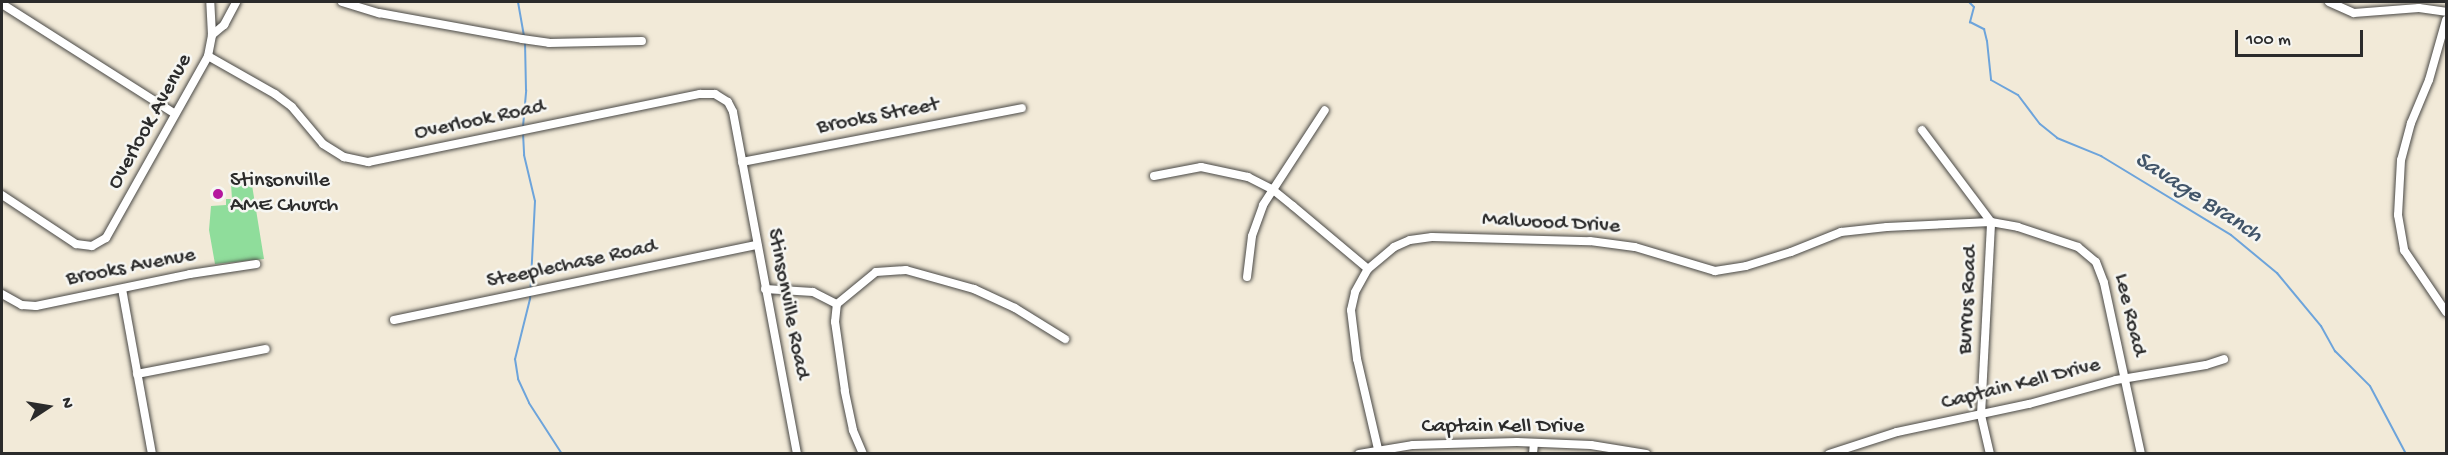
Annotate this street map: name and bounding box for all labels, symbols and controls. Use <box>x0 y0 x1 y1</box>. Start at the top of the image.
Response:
scale bar <box>2238 18 2366 56</box>
text: 100 m <box>2246 30 2291 51</box>
street label: Overlook Avenue <box>103 50 199 194</box>
street label: Brooks Street <box>815 92 941 142</box>
street label: Overlook Road <box>412 94 548 148</box>
water label: Savage Branch <box>2129 146 2267 250</box>
place label: Stinsonville AME Church <box>230 168 338 220</box>
marker: Stinsonville AME Church <box>211 187 225 201</box>
street label: Malwood Drive <box>1481 207 1621 241</box>
street label: Stinsonville Road <box>759 226 815 382</box>
street label: Steeplechase Road <box>485 234 659 296</box>
street label: Brooks Avenue <box>64 243 198 293</box>
street label: Burrus Road <box>1953 245 1985 355</box>
street label: Lee Road <box>2107 271 2151 359</box>
street label: Captain Kell Drive <box>1939 352 2103 418</box>
north arrow <box>18 377 78 437</box>
text: N <box>56 396 76 410</box>
street label: Captain Kell Drive <box>1422 415 1584 441</box>

